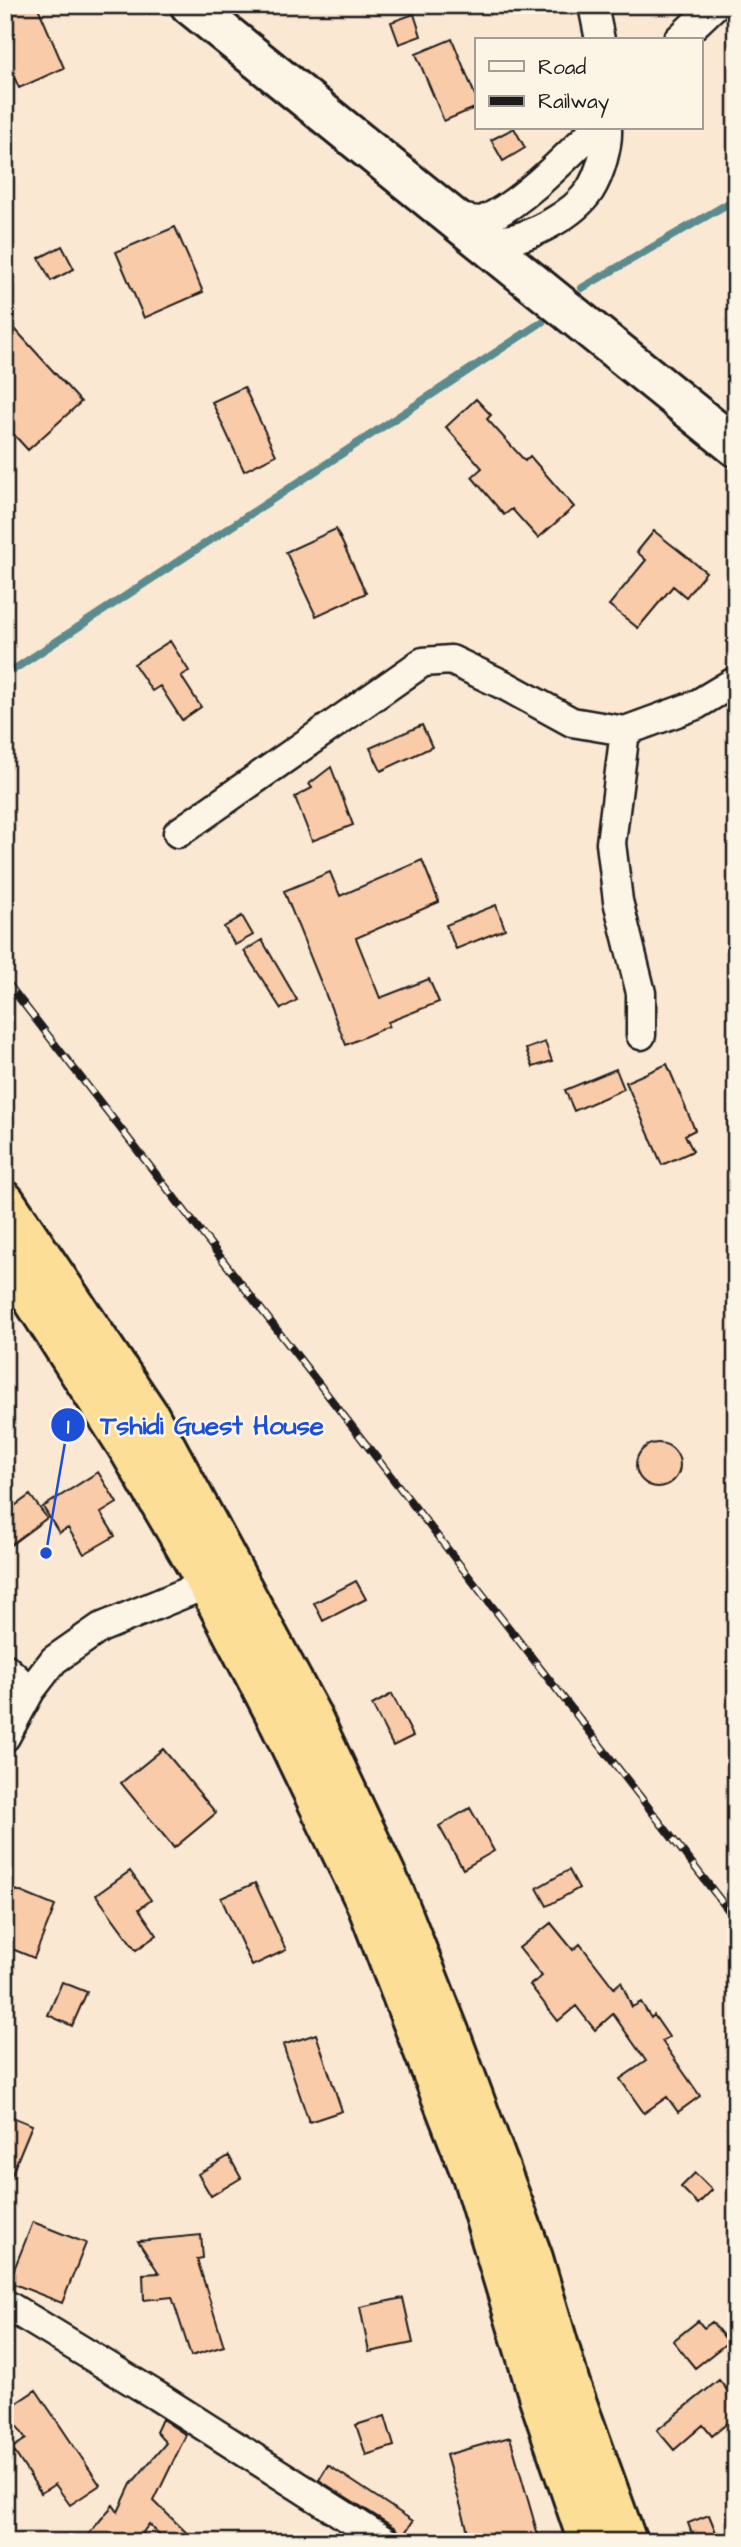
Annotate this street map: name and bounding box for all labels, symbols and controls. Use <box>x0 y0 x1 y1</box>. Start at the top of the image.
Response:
legend <box>475 38 702 130</box>
text: Road <box>538 53 586 82</box>
text: Railway <box>538 87 610 118</box>
callout: Tshidi Guest House <box>51 1402 337 1449</box>
text: Tshidi Guest House <box>99 1408 324 1444</box>
text: 1 <box>67 1412 70 1441</box>

